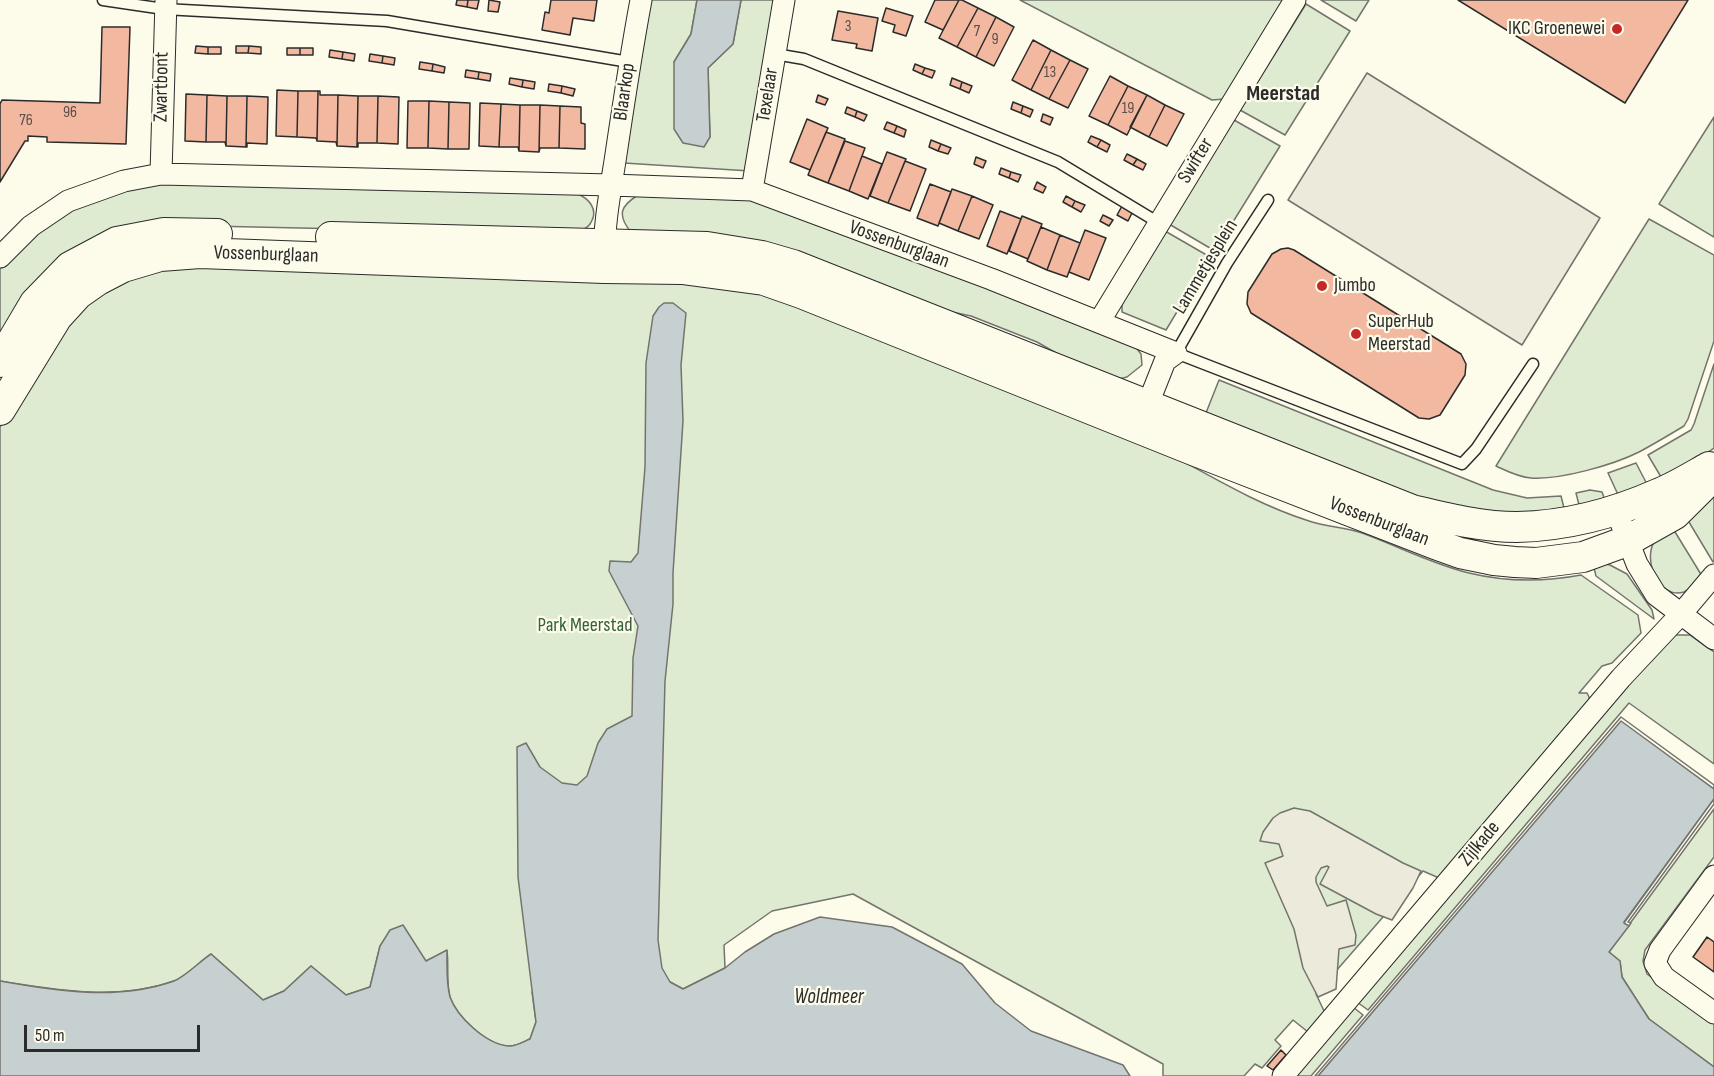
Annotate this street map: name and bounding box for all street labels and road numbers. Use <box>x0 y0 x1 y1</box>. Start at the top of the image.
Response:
street label: Zwartbont <box>149 52 175 122</box>
street label: Blaarkop <box>609 62 641 122</box>
street label: Texelaar <box>752 66 784 124</box>
street label: Swifter <box>1173 134 1219 188</box>
street label: Lammetjesplein <box>1168 215 1244 319</box>
street label: Vossenburglaan <box>846 216 952 274</box>
street label: Vossenburglaan <box>213 241 319 269</box>
street label: Vossenburglaan <box>1326 492 1432 552</box>
street label: Zijlkade <box>1454 817 1506 871</box>

